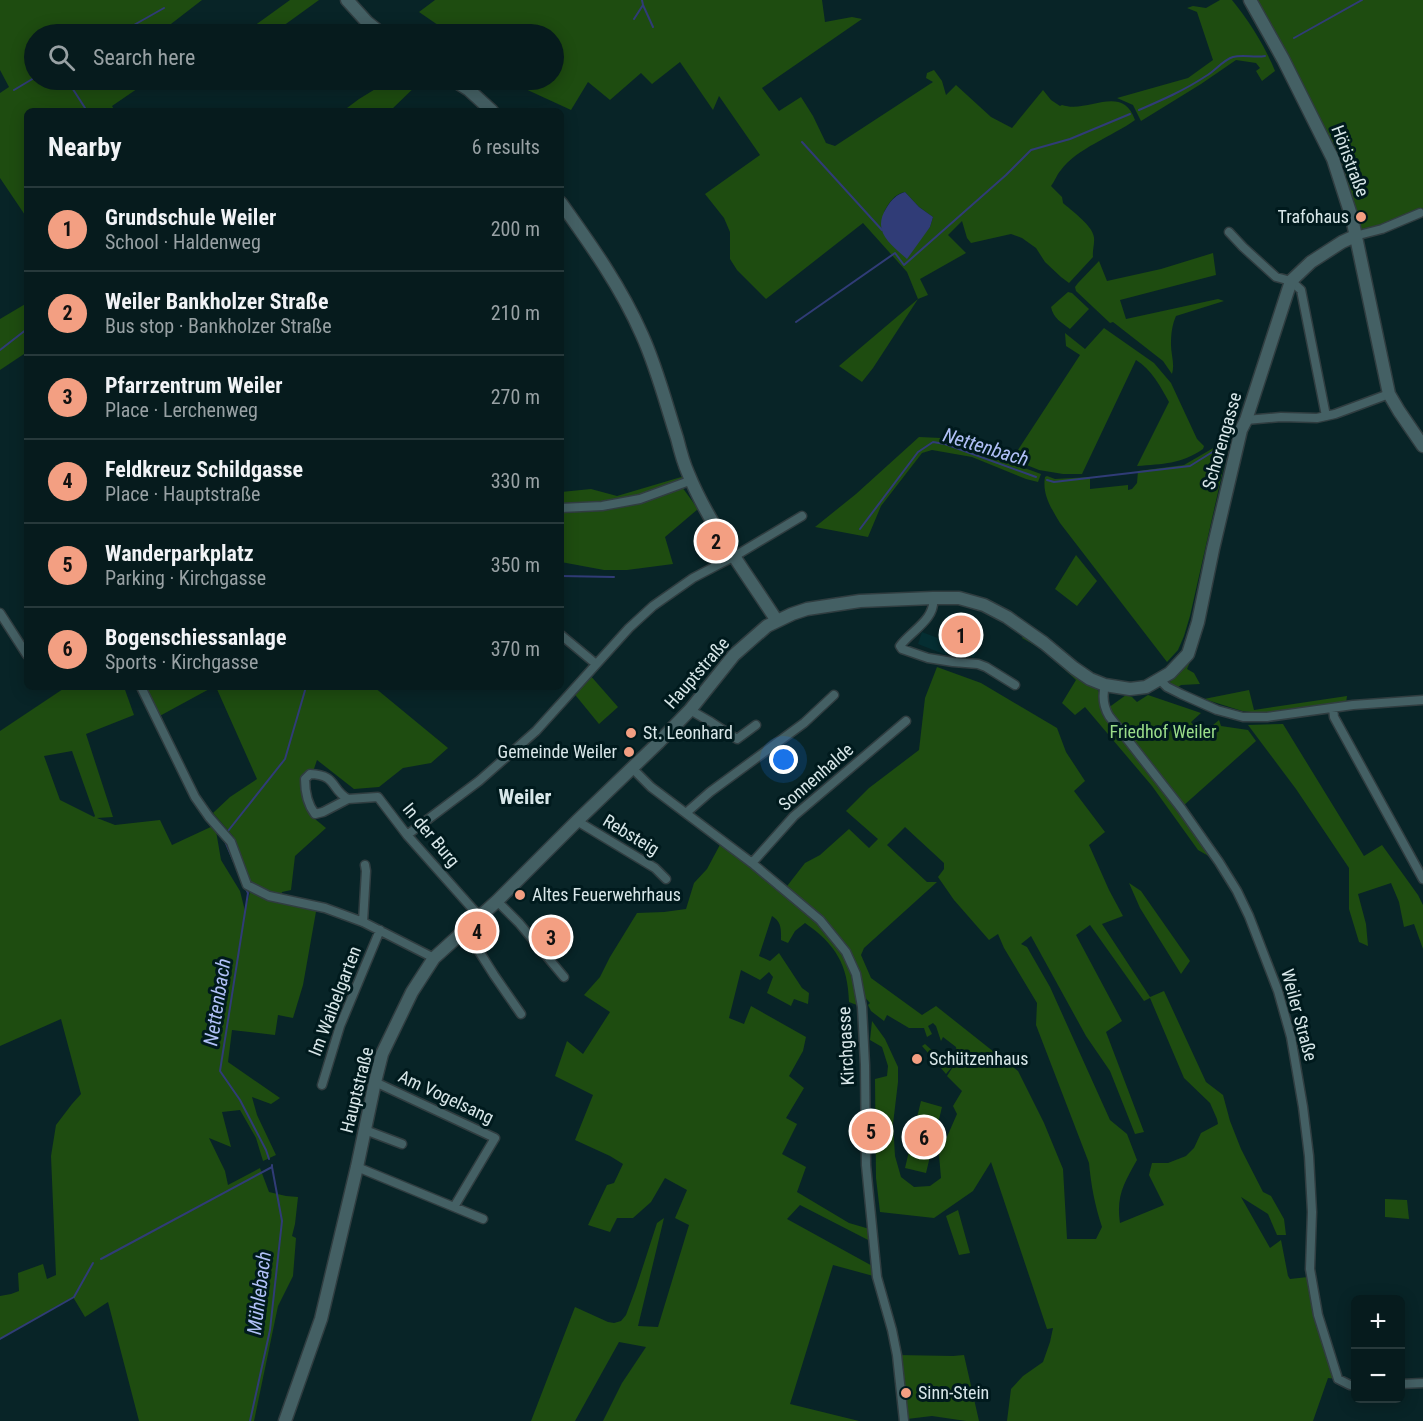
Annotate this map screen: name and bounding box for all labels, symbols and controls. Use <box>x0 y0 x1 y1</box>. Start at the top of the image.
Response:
search box <box>24 24 564 90</box>
icon: search <box>45 41 78 74</box>
text: Search here <box>93 45 195 70</box>
street label: Höristraße <box>1327 122 1374 200</box>
text: Nearby <box>48 132 122 162</box>
text: 6 results <box>472 135 540 159</box>
text: Grundschule Weiler <box>105 205 276 230</box>
place label: Trafohaus <box>1278 206 1349 227</box>
marker: Trafohaus <box>1354 210 1368 224</box>
text: 1 <box>62 217 73 241</box>
text: 200 m <box>491 217 540 241</box>
text: School · Haldenweg <box>105 230 261 254</box>
text: Weiler Bankholzer Straße <box>105 289 328 314</box>
text: 2 <box>62 301 73 325</box>
text: 210 m <box>491 301 540 325</box>
text: Bus stop · Bankholzer Straße <box>105 314 332 338</box>
text: Pfarrzentrum Weiler <box>105 373 283 398</box>
text: 3 <box>62 385 73 409</box>
text: 270 m <box>491 385 540 409</box>
street label: Schorengasse <box>1198 390 1245 492</box>
text: Place · Lerchenweg <box>105 398 258 422</box>
water label: Nettenbach <box>940 423 1032 471</box>
text: Feldkreuz Schildgasse <box>105 457 303 482</box>
text: 4 <box>62 469 73 493</box>
text: 330 m <box>491 469 540 493</box>
text: Place · Hauptstraße <box>105 482 261 506</box>
pin: 2 <box>696 518 736 564</box>
text: Wanderparkplatz <box>105 541 254 566</box>
text: 5 <box>62 553 73 577</box>
text: 350 m <box>491 553 540 577</box>
text: Parking · Kirchgasse <box>105 566 266 590</box>
pin: 1 <box>942 612 980 658</box>
text: Bogenschiessanlage <box>105 625 286 650</box>
street label: Hauptstraße <box>660 633 733 713</box>
text: 6 <box>62 637 73 661</box>
text: 370 m <box>491 637 540 661</box>
text: Sports · Kirchgasse <box>105 650 258 674</box>
park label: Friedhof Weiler <box>1109 721 1217 742</box>
place label: St. Leonhard <box>643 722 733 743</box>
marker: St. Leonhard <box>624 726 638 740</box>
street label: Sonnenhalde <box>774 739 857 815</box>
place label: Gemeinde Weiler <box>498 741 618 762</box>
marker: Gemeinde Weiler <box>622 745 636 759</box>
your location <box>769 745 798 774</box>
district label: Weiler <box>498 785 552 809</box>
street label: In der Burg <box>399 798 464 871</box>
street label: Rebsteig <box>599 810 663 860</box>
place label: Altes Feuerwehrhaus <box>532 884 681 905</box>
marker: Altes Feuerwehrhaus <box>513 888 527 902</box>
pin: 4 <box>458 908 496 954</box>
pin: 3 <box>532 914 570 960</box>
street label: Im Waibelgarten <box>304 943 365 1059</box>
water label: Nettenbach <box>198 957 236 1047</box>
street label: Weiler Straße <box>1277 967 1322 1063</box>
street label: Kirchgasse <box>833 1006 858 1086</box>
street label: Hauptstraße <box>336 1045 377 1135</box>
place label: Schützenhaus <box>929 1048 1029 1069</box>
marker: Schützenhaus <box>910 1052 924 1066</box>
street label: Am Vogelsang <box>395 1065 497 1128</box>
pin: 5 <box>852 1108 890 1154</box>
pin: 6 <box>904 1114 944 1160</box>
water label: Mühlebach <box>242 1250 276 1336</box>
map controls <box>1351 1295 1405 1403</box>
button: + <box>1351 1295 1405 1349</box>
button: − <box>1351 1349 1405 1403</box>
place label: Sinn-Stein <box>918 1382 989 1403</box>
marker: Sinn-Stein <box>899 1386 913 1400</box>

